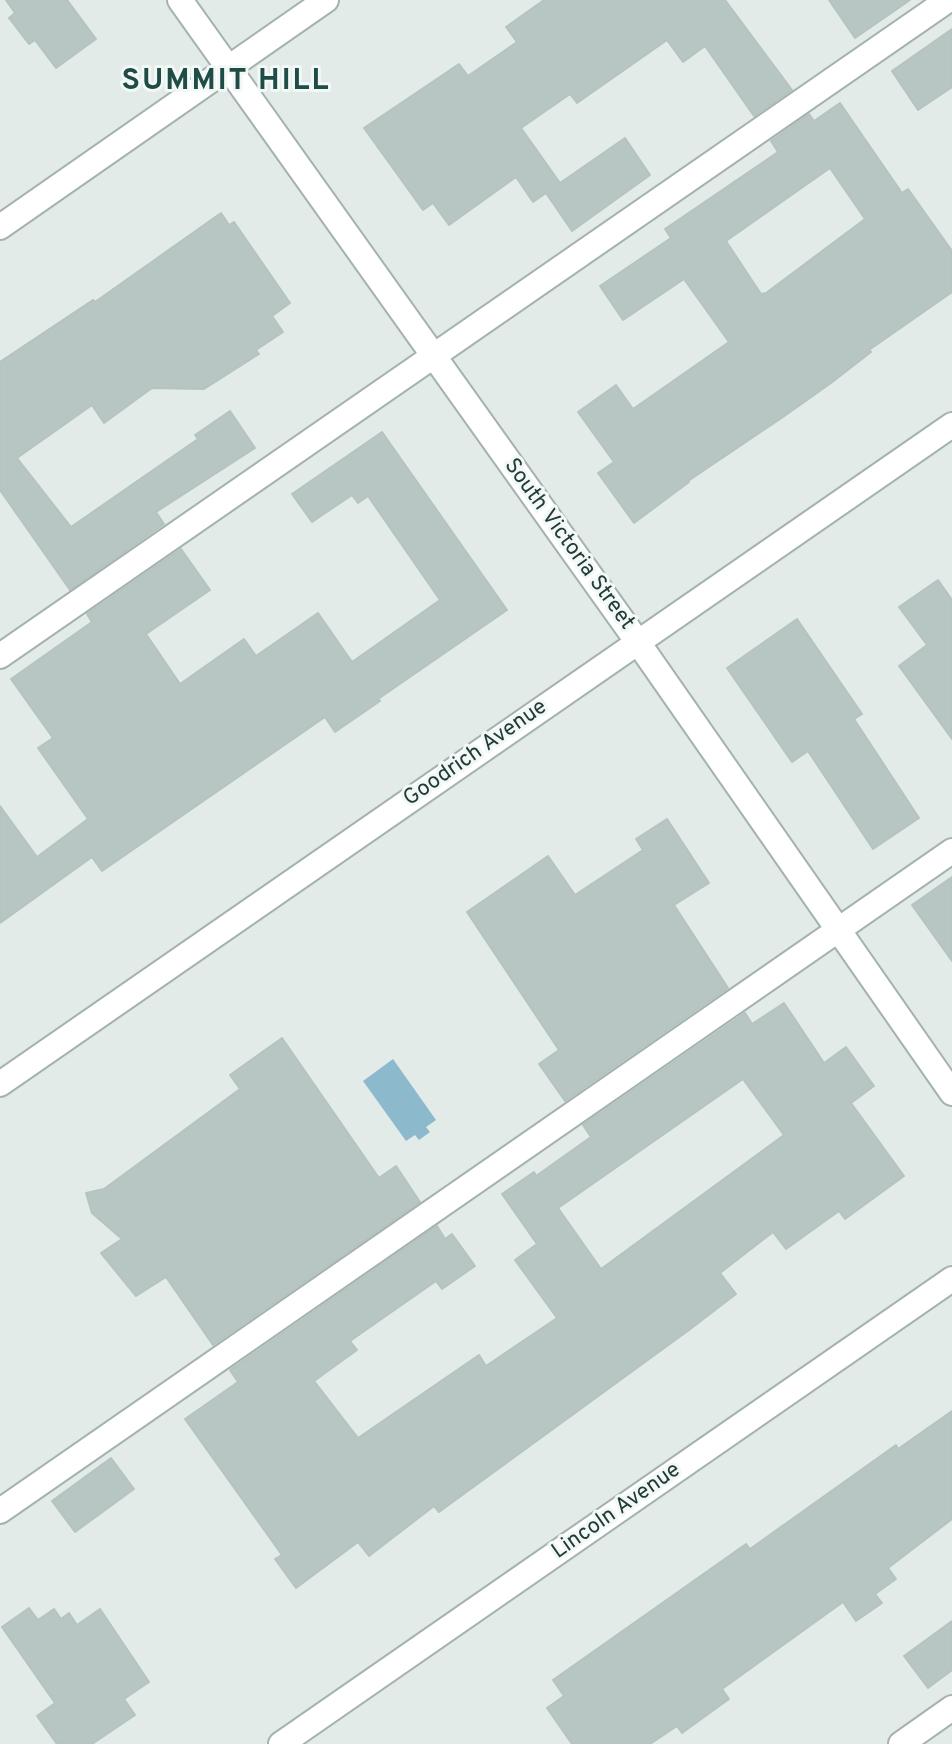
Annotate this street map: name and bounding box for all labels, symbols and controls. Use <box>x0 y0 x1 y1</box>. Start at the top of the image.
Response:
district label: SUMMIT HILL <box>122 65 330 101</box>
street label: South Victoria Street <box>497 454 639 636</box>
street label: Goodrich Avenue <box>399 695 553 813</box>
street label: Lincoln Avenue <box>548 1458 686 1566</box>

